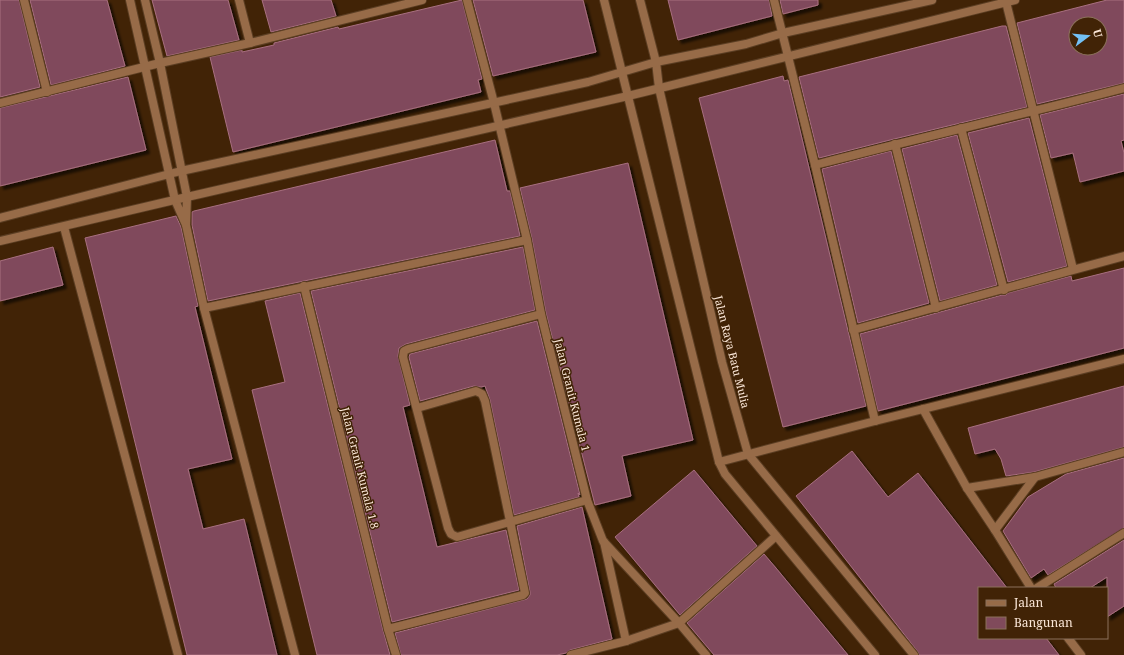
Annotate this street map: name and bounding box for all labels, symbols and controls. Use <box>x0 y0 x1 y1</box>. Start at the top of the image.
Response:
north arrow <box>1068 16 1108 56</box>
text: U <box>1090 27 1107 40</box>
street label: Jalan Raya Batu Mulia <box>711 293 754 410</box>
street label: Jalan Granit Kumala 1 <box>551 336 594 453</box>
street label: Jalan Granit Kumala 1.8 <box>338 405 383 530</box>
legend <box>978 587 1108 639</box>
text: Jalan <box>1013 594 1044 611</box>
text: Bangunan <box>1014 614 1073 631</box>

